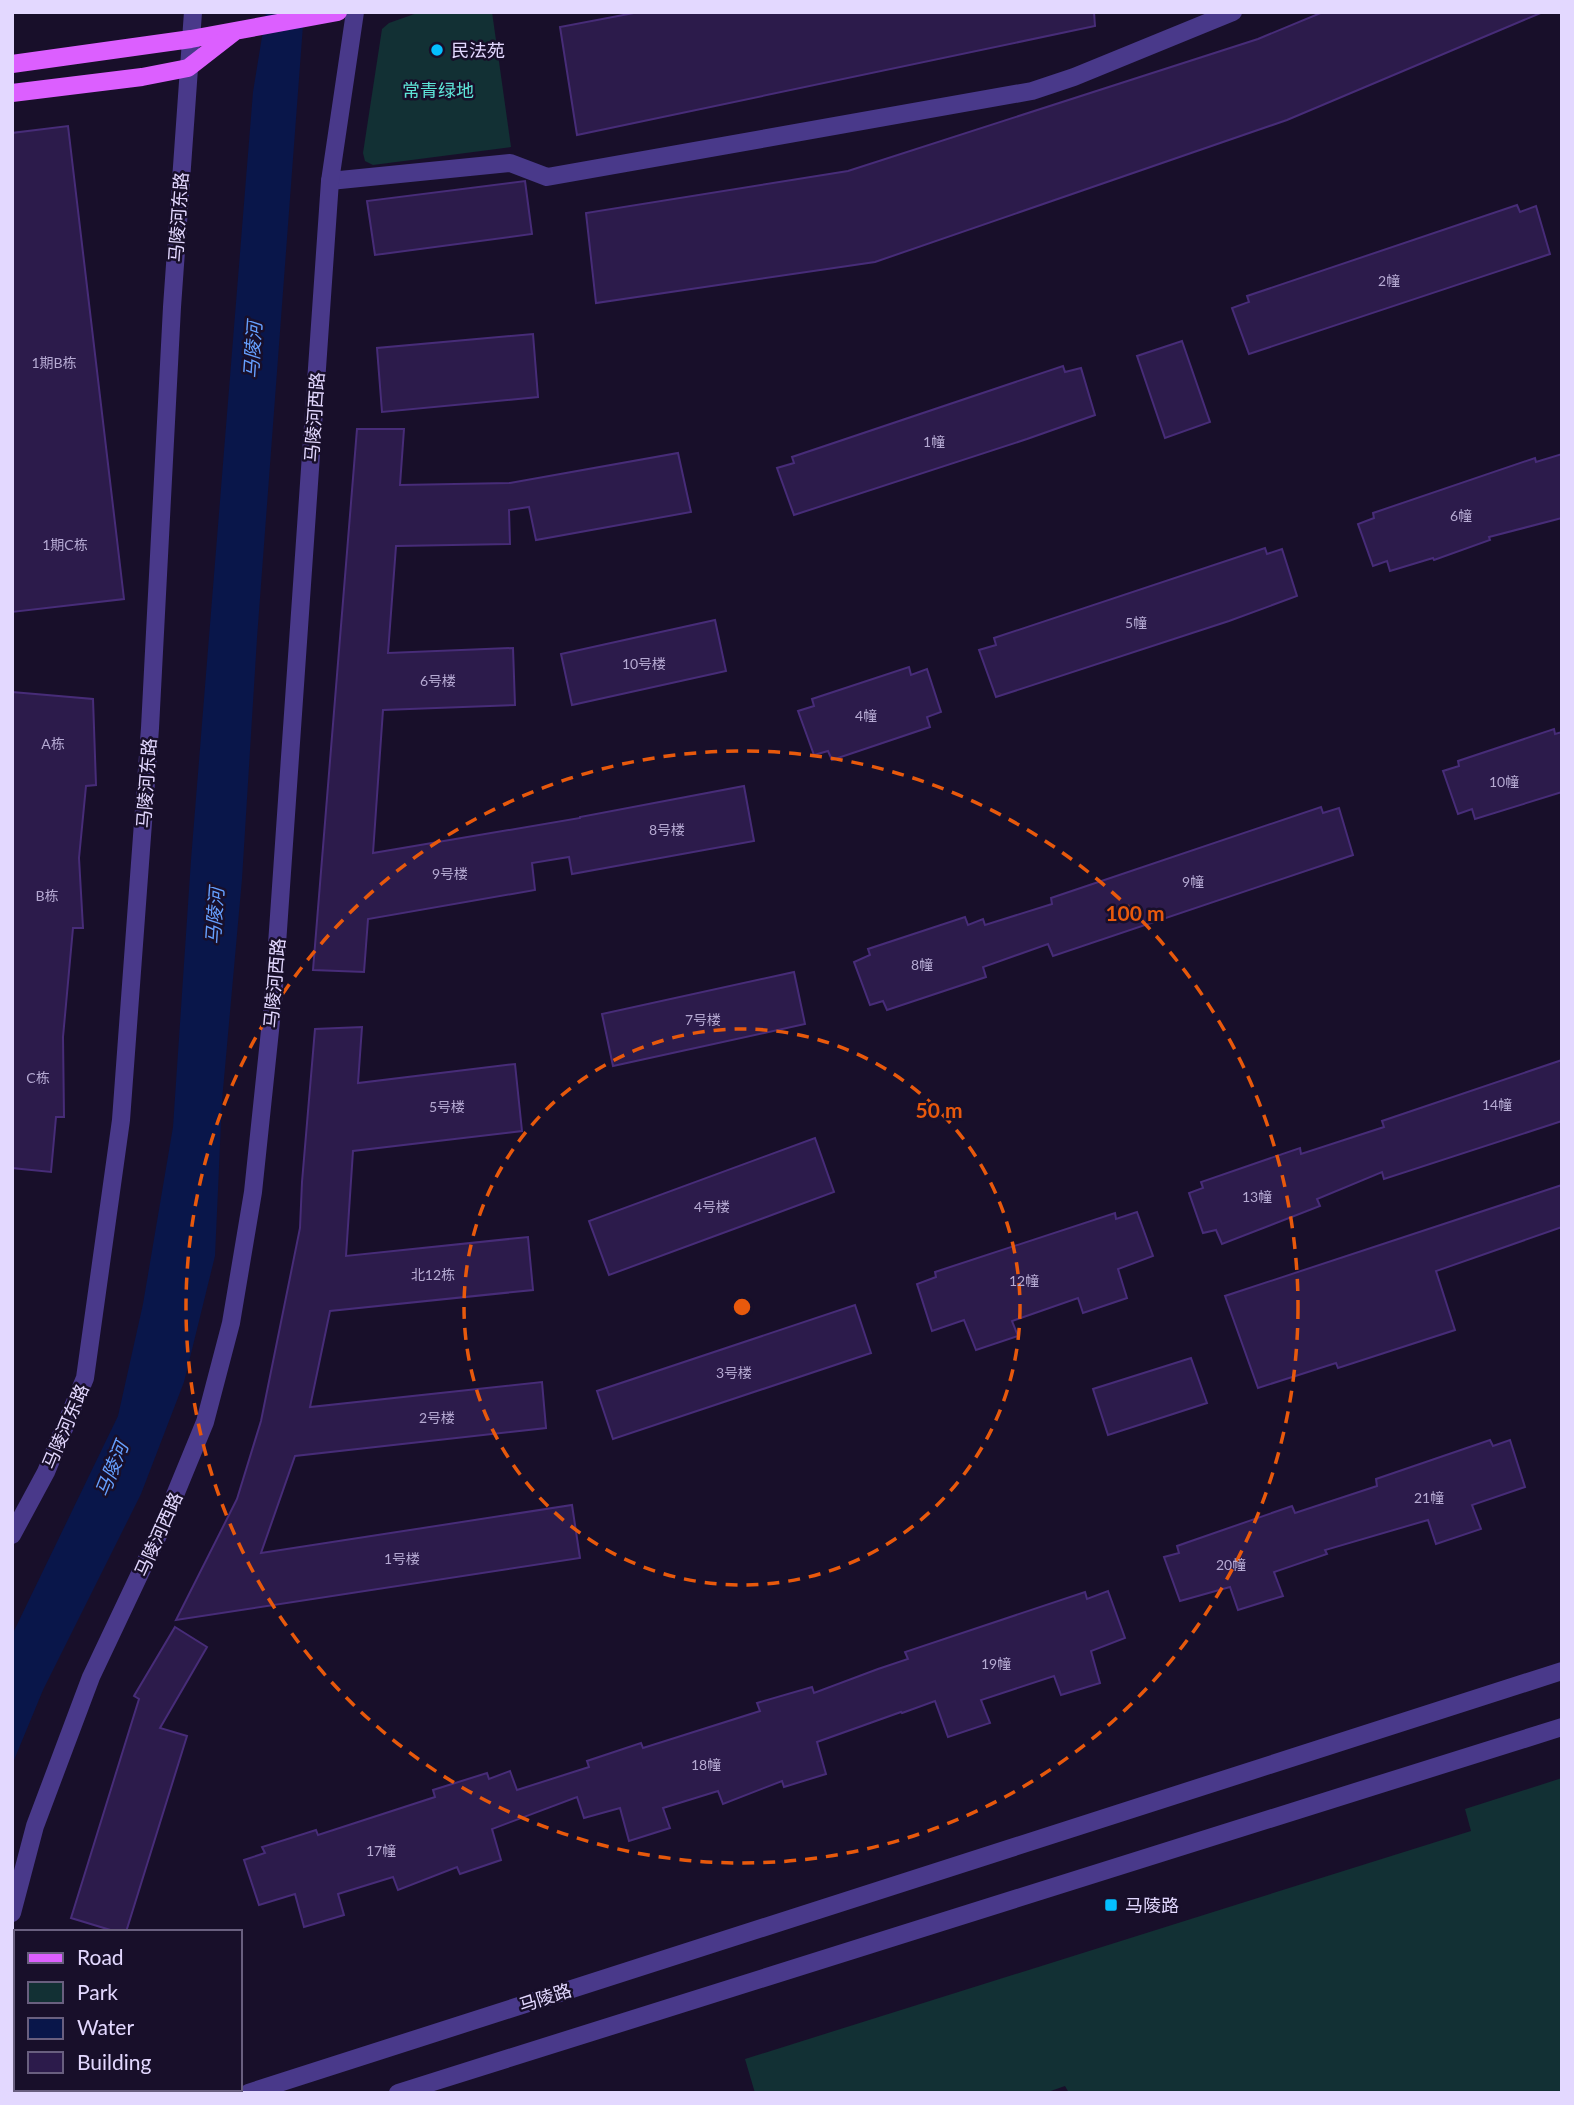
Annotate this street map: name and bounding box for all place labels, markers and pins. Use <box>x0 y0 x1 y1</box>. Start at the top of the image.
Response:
place label: 民法苑 <box>451 39 505 61</box>
marker: 民法苑 <box>429 42 445 58</box>
centre of rings <box>730 1295 754 1319</box>
place label: 马陵路 <box>1125 1894 1179 1916</box>
marker: 马陵路 <box>1103 1897 1119 1913</box>

